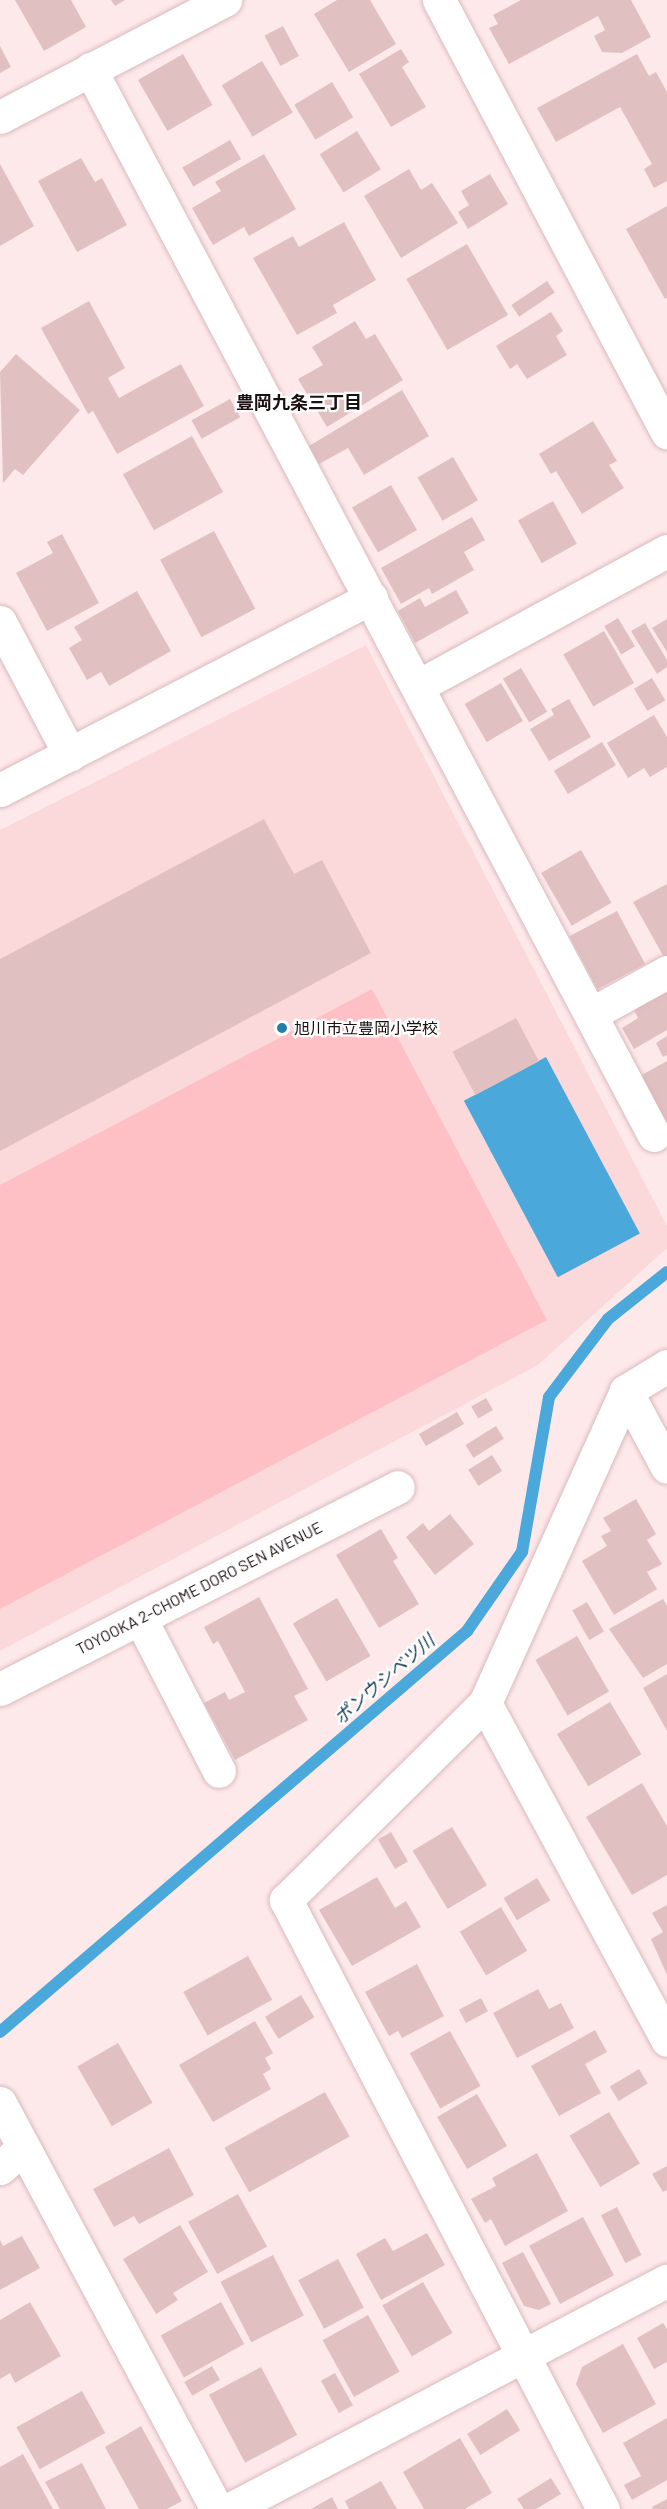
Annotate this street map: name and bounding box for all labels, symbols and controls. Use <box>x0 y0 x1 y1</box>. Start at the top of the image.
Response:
district label: 豊岡九条三丁目 <box>236 391 362 413</box>
place label: 旭川市立豊岡小学校 <box>294 1018 438 1038</box>
marker: 旭川市立豊岡小学校 <box>275 1021 289 1035</box>
street label: TOYOOKA 2-CHOME DORO SEN AVENUE <box>73 1517 325 1659</box>
water label: ポンウシベツ川 <box>329 1630 439 1728</box>

